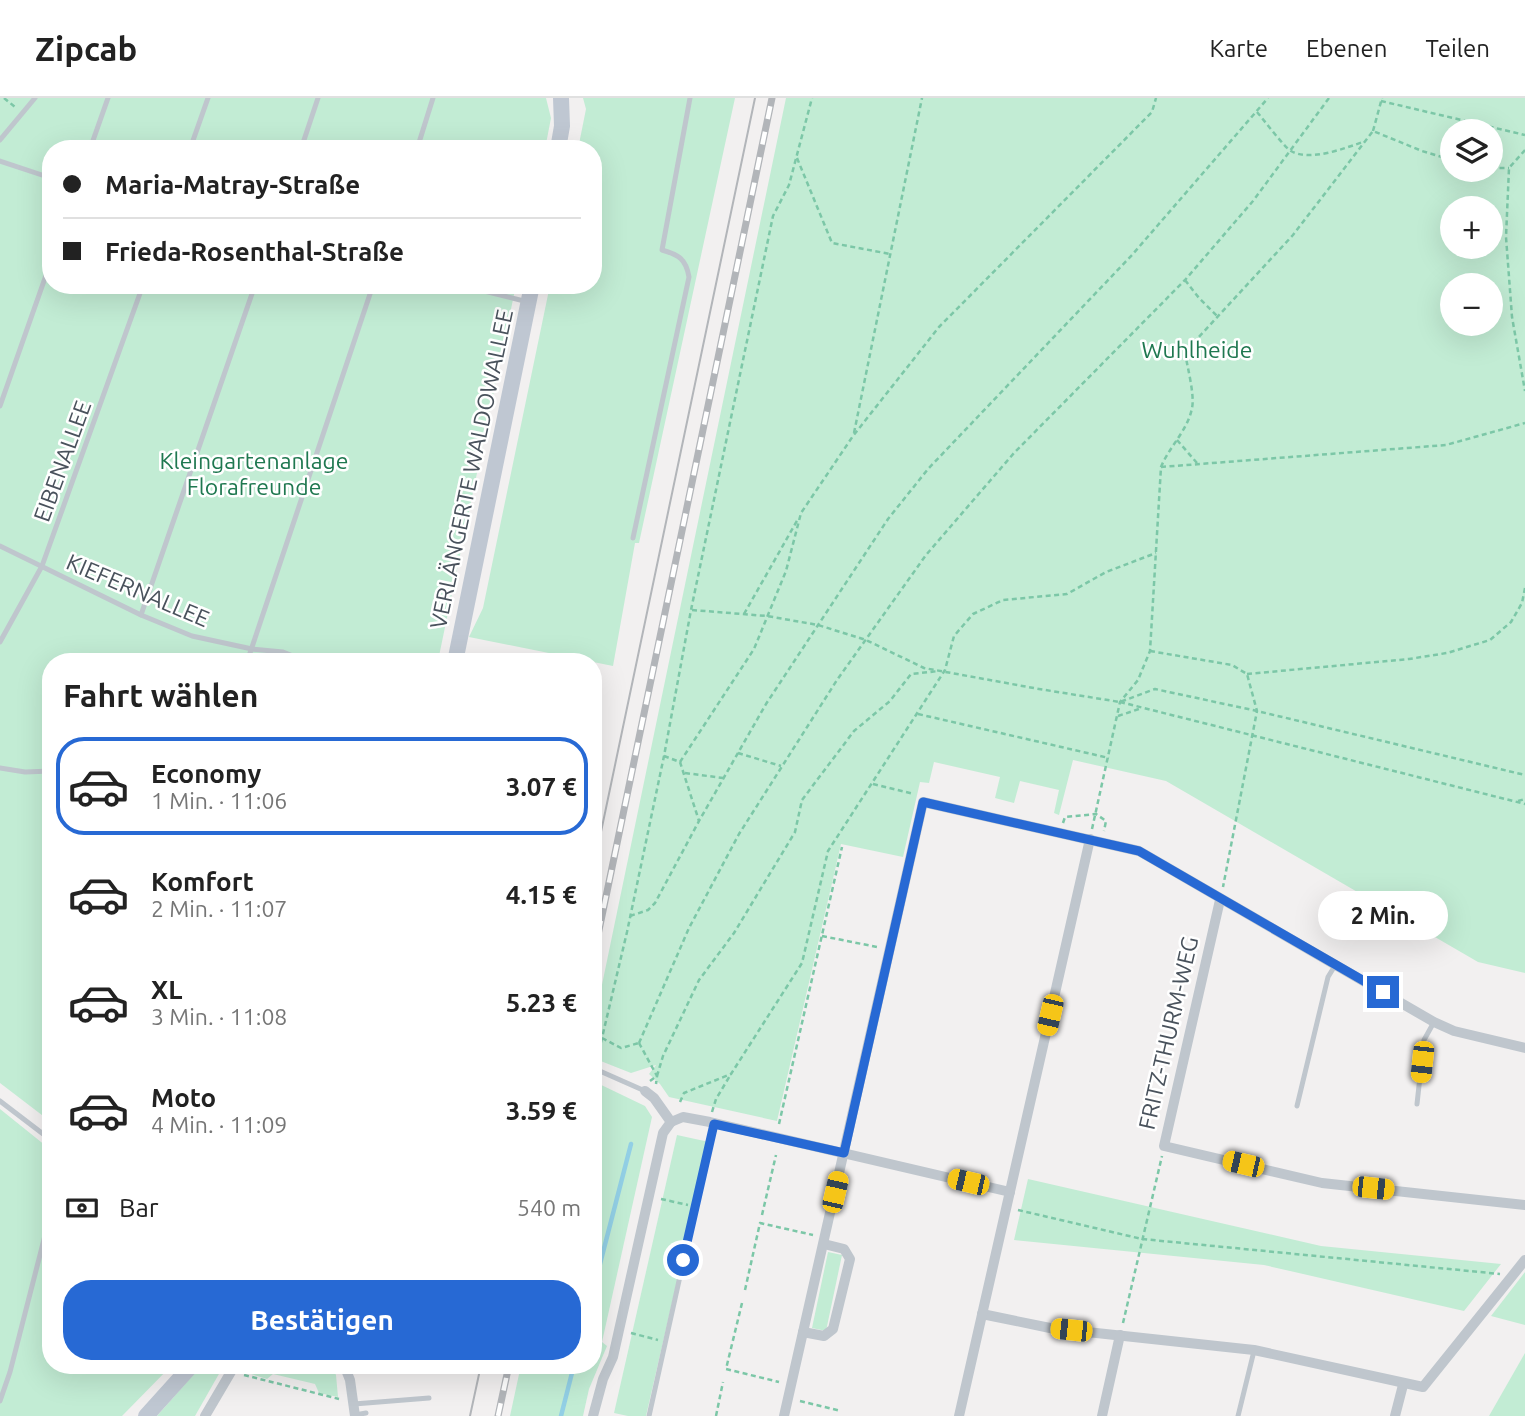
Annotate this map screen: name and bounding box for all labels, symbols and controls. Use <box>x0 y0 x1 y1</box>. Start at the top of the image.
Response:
text: Zipcab <box>35 30 137 67</box>
text: Karte <box>1209 35 1268 62</box>
text: Ebenen <box>1306 35 1387 62</box>
text: Teilen <box>1425 35 1490 62</box>
map controls <box>1440 119 1503 336</box>
button: layers <box>1440 119 1503 182</box>
text: Maria-Matray-Straße <box>105 170 360 199</box>
button: + <box>1440 196 1503 259</box>
text: Frieda-Rosenthal-Straße <box>105 237 404 266</box>
button: − <box>1440 273 1503 336</box>
street label: VERLÄNGERTE WALDOWALLEE <box>425 307 517 631</box>
park label: Wuhlheide <box>1142 337 1252 362</box>
street label: EIBENALLEE <box>29 397 95 525</box>
park label: Kleingartenanlage Florafreunde <box>160 448 348 499</box>
street label: KIEFERNALLEE <box>63 549 213 631</box>
text: Fahrt wählen <box>63 677 258 713</box>
icon: car <box>67 755 130 818</box>
text: Economy <box>151 759 261 788</box>
text: 3.07 € <box>506 772 577 801</box>
text: 1 Min. · 11:06 <box>151 788 287 813</box>
icon: car <box>67 863 130 926</box>
text: Komfort <box>151 867 254 896</box>
text: 4.15 € <box>506 880 577 909</box>
callout: 2 Min. <box>1318 890 1448 940</box>
text: 2 Min. · 11:07 <box>151 896 287 921</box>
text: 2 Min. <box>1351 903 1415 928</box>
street label: FRITZ-THURM-WEG <box>1134 934 1202 1132</box>
icon: car <box>67 971 130 1034</box>
text: XL <box>151 975 182 1004</box>
route end <box>1367 976 1399 1008</box>
text: 5.23 € <box>506 988 577 1017</box>
car <box>1036 992 1065 1038</box>
text: 3 Min. · 11:08 <box>151 1004 287 1029</box>
car <box>1410 1040 1435 1084</box>
icon: car <box>67 1079 130 1142</box>
text: Moto <box>151 1083 216 1112</box>
text: 3.59 € <box>506 1096 577 1125</box>
text: 4 Min. · 11:09 <box>151 1112 287 1137</box>
car <box>1221 1149 1266 1179</box>
car <box>946 1167 991 1197</box>
car <box>821 1169 850 1215</box>
car <box>1352 1175 1395 1201</box>
icon: cash <box>63 1189 101 1227</box>
text: Bar <box>119 1193 159 1222</box>
text: 540 m <box>517 1195 581 1220</box>
route start <box>667 1244 699 1276</box>
button: Bestätigen <box>63 1280 581 1360</box>
car <box>1050 1317 1093 1343</box>

